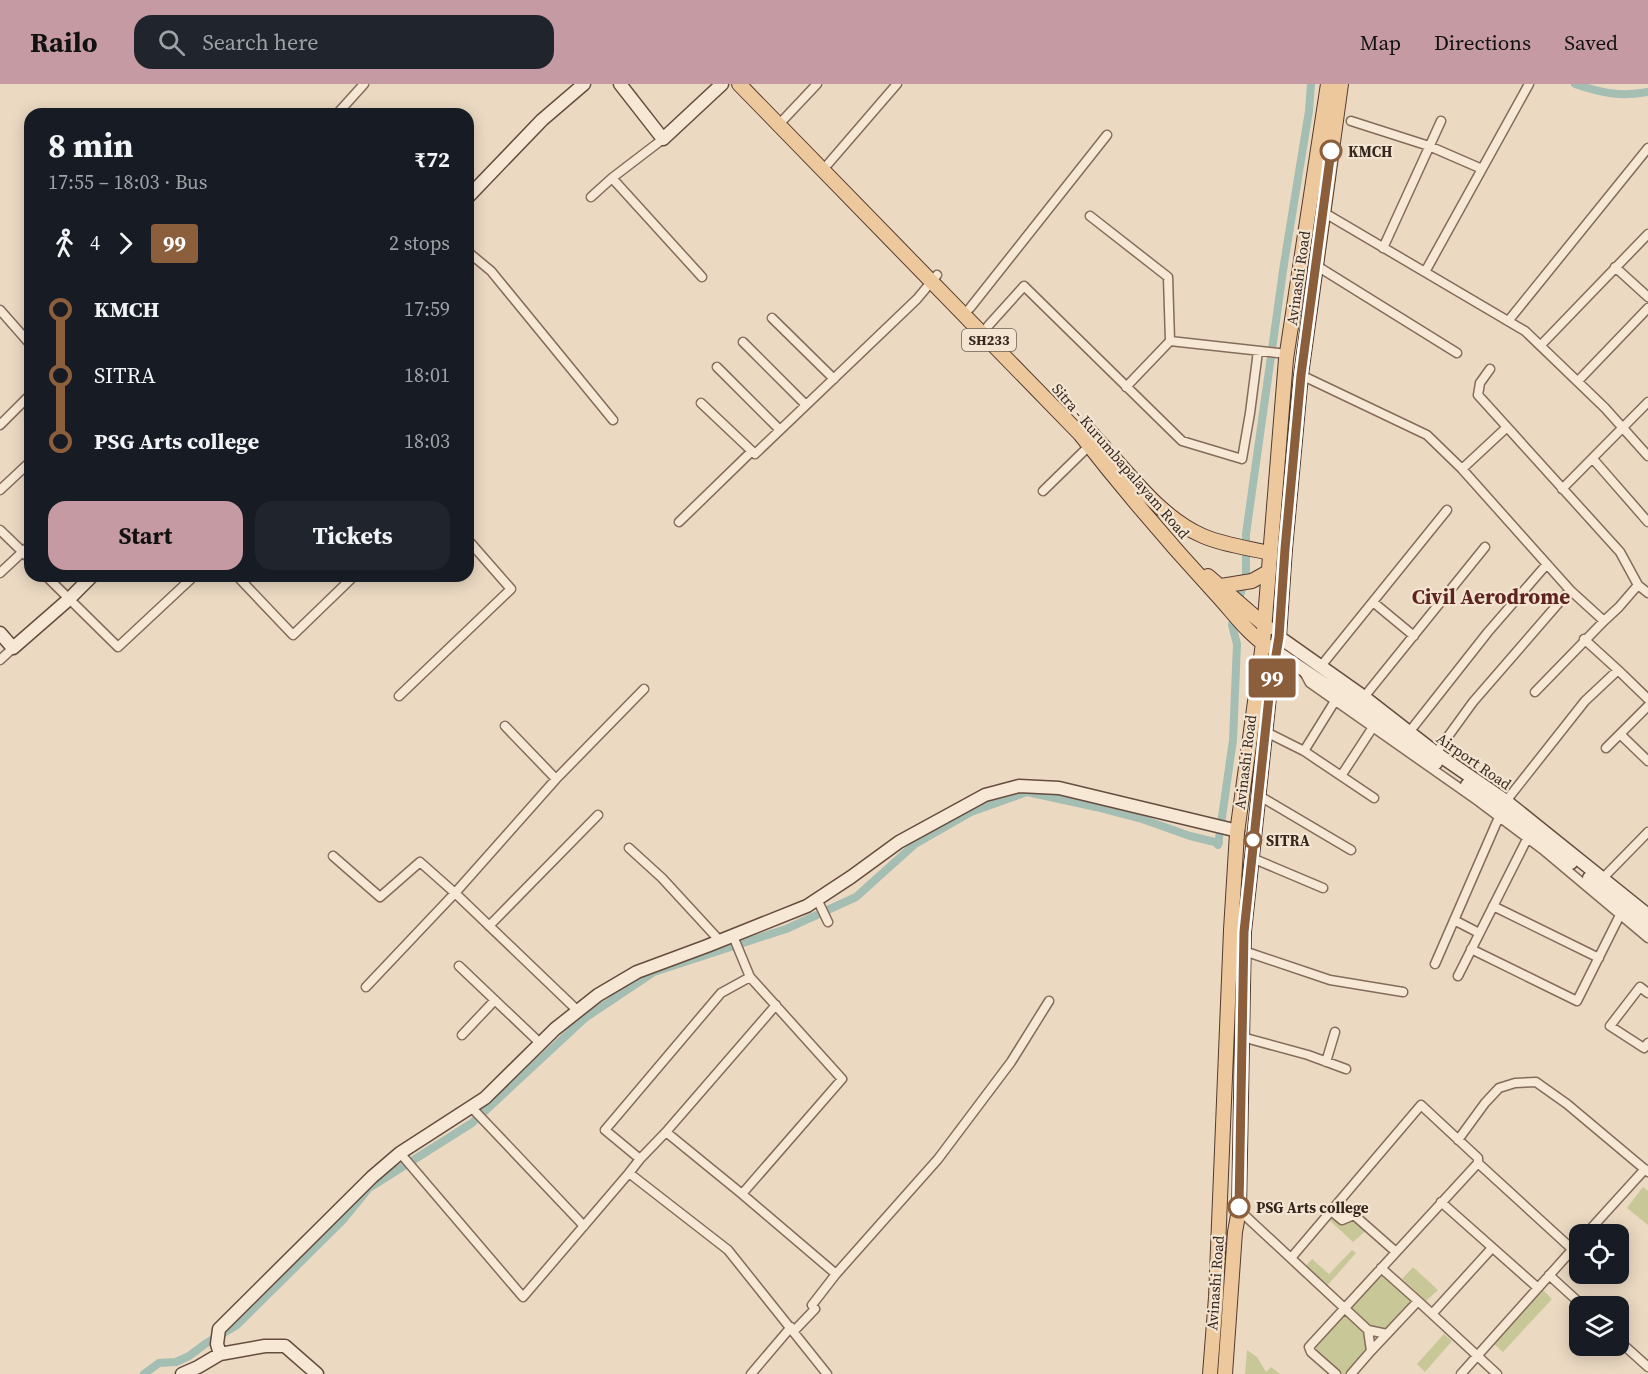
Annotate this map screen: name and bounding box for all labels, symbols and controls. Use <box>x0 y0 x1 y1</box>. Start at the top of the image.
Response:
search box <box>134 15 554 69</box>
text: Railo <box>30 23 98 61</box>
icon: search <box>155 26 188 59</box>
text: Search here <box>203 27 319 57</box>
text: Map <box>1360 28 1401 57</box>
text: Directions <box>1434 28 1531 57</box>
text: Saved <box>1564 28 1618 57</box>
text: 8 min <box>48 123 134 168</box>
marker: KMCH <box>1320 140 1342 162</box>
place label: KMCH <box>1348 141 1393 162</box>
text: ₹72 <box>414 144 450 174</box>
text: 17:55 – 18:03 · Bus <box>48 168 207 196</box>
icon: walk <box>48 227 81 260</box>
icon: forward <box>109 227 142 260</box>
text: 4 <box>90 229 100 257</box>
text: 99 <box>163 229 186 258</box>
text: 2 stops <box>389 229 450 257</box>
street label: Avinashi Road <box>1281 229 1315 327</box>
text: KMCH <box>94 294 159 324</box>
text: 17:59 <box>404 295 450 323</box>
road number: SH233 <box>962 329 1016 351</box>
text: SITRA <box>94 360 156 390</box>
text: 18:01 <box>404 361 450 389</box>
street label: Sitra - Kurumbapalayam Road <box>1048 379 1195 544</box>
text: PSG Arts college <box>94 426 259 456</box>
text: 18:03 <box>404 427 450 455</box>
button: Start <box>48 501 243 570</box>
button: Tickets <box>255 501 450 570</box>
district label: Civil Aerodrome <box>1412 582 1570 611</box>
line badge: 99 <box>1245 658 1299 698</box>
text: 99 <box>1261 664 1283 693</box>
street label: Avinashi Road <box>1229 713 1261 811</box>
street label: Airport Road <box>1432 728 1516 795</box>
place label: SITRA <box>1266 830 1310 851</box>
marker: SITRA <box>1244 831 1262 849</box>
marker: PSG Arts college <box>1228 1196 1250 1218</box>
place label: PSG Arts college <box>1256 1197 1369 1218</box>
map controls <box>1569 1224 1629 1356</box>
button: locate <box>1569 1224 1629 1284</box>
street label: Avinashi Road <box>1201 1234 1229 1331</box>
button: layers <box>1569 1296 1629 1356</box>

